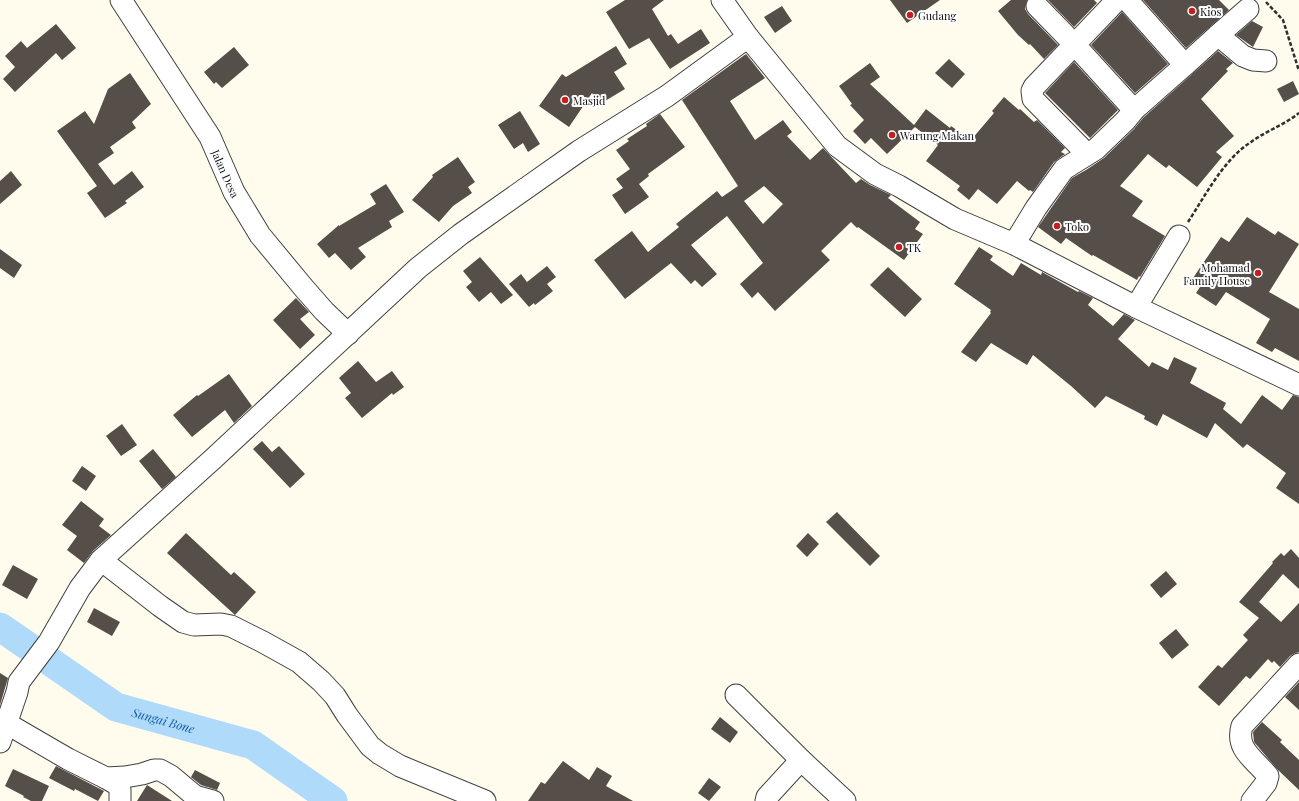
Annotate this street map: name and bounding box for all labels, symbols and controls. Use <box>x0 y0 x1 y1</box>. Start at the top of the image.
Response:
place label: Kios <box>1200 4 1221 19</box>
marker: Kios <box>1187 6 1197 16</box>
place label: Gudang <box>918 8 956 23</box>
marker: Gudang <box>905 10 915 20</box>
place label: Masjid <box>573 93 606 108</box>
marker: Masjid <box>560 95 570 105</box>
place label: Warung Makan <box>899 128 975 143</box>
marker: Warung Makan <box>887 130 897 140</box>
street label: Jalan Desa <box>208 146 243 201</box>
place label: Toko <box>1065 219 1089 234</box>
marker: Toko <box>1052 221 1062 231</box>
place label: TK <box>907 240 922 255</box>
marker: TK <box>894 242 904 252</box>
place label: Mohamad Family House <box>1183 260 1251 288</box>
marker: Mohamad Family House <box>1253 268 1263 278</box>
water label: Sungai Bone <box>129 704 196 736</box>

